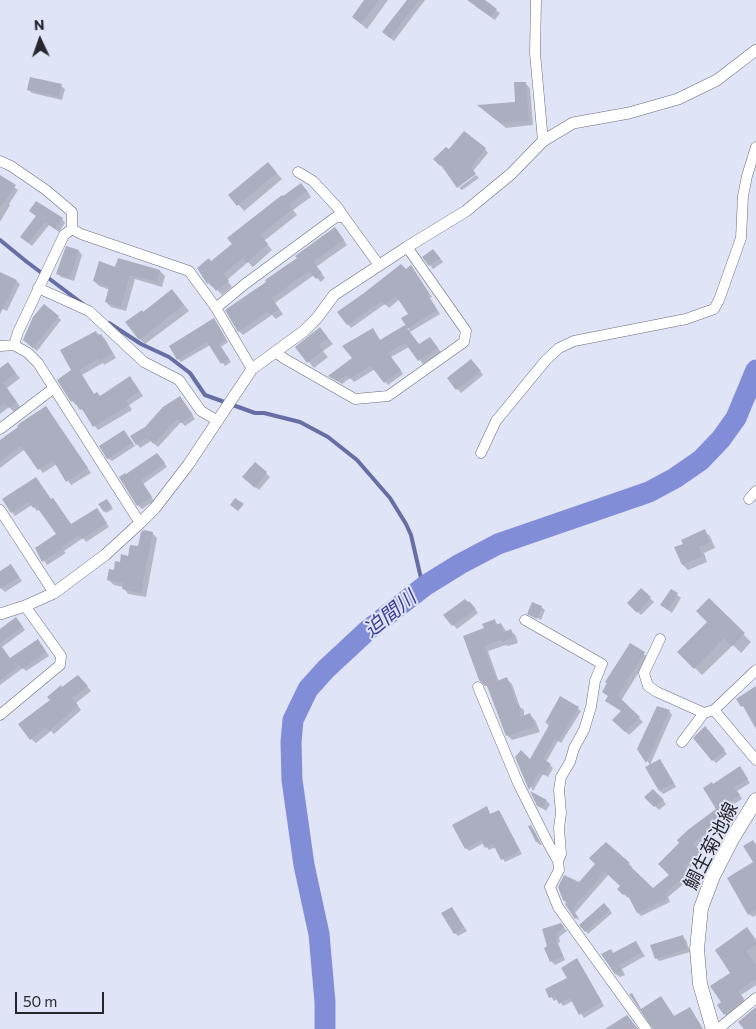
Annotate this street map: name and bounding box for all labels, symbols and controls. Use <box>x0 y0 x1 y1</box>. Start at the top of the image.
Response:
north arrow <box>15 15 65 65</box>
text: N <box>34 16 45 33</box>
water label: 迫間川 <box>359 586 421 642</box>
street label: 鯛生菊池線 <box>679 799 743 893</box>
scale bar <box>18 982 106 1014</box>
text: 50 m <box>23 992 57 1010</box>

